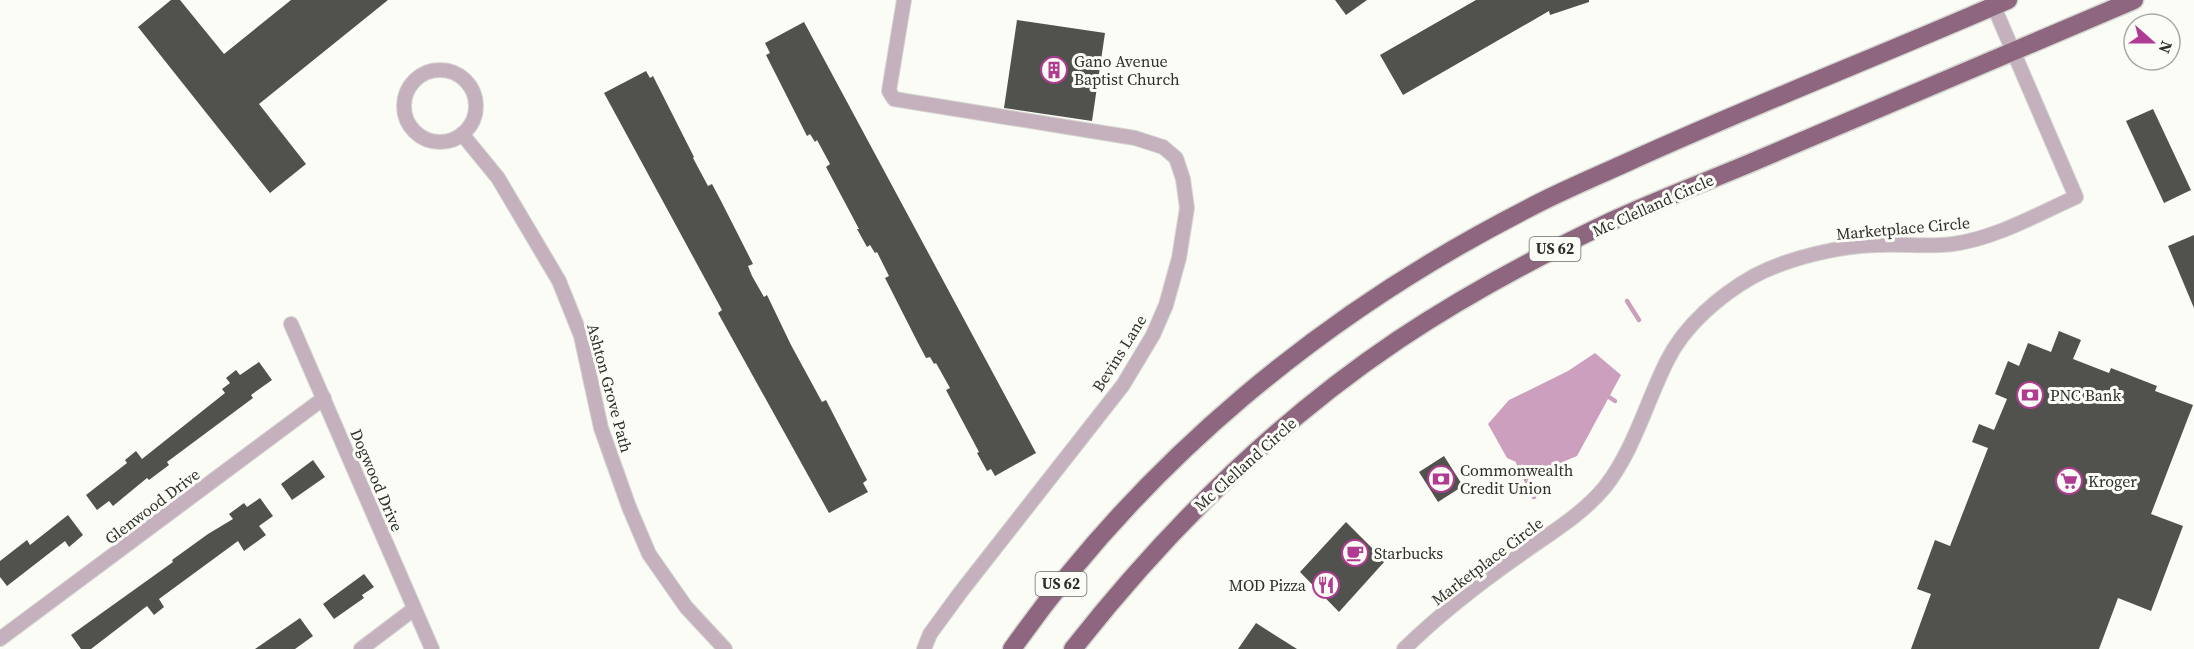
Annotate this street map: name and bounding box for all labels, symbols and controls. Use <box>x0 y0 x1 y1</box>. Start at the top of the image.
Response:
north arrow <box>2122 12 2182 72</box>
text: N <box>2154 38 2178 57</box>
place label: Gano Avenue Baptist Church <box>1074 50 1180 90</box>
building icon: Gano Avenue Baptist Church <box>1039 55 1069 85</box>
street label: Mc Clelland Circle <box>1589 168 1717 242</box>
street label: Marketplace Circle <box>1835 211 1971 245</box>
road number: US 62 <box>1530 237 1580 261</box>
street label: Bevins Lane <box>1087 310 1151 396</box>
street label: Ashton Grove Path <box>582 321 638 455</box>
bank icon: PNC Bank <box>2015 380 2045 410</box>
place label: PNC Bank <box>2050 384 2122 406</box>
street label: Mc Clelland Circle <box>1189 412 1301 516</box>
street label: Dogwood Drive <box>346 425 408 535</box>
place label: Commonwealth Credit Union <box>1460 459 1574 499</box>
street label: Glenwood Drive <box>100 463 204 549</box>
bank icon: Commonwealth Credit Union <box>1426 464 1456 494</box>
supermarket icon: Kroger <box>2054 466 2084 496</box>
place label: Kroger <box>2088 470 2137 492</box>
street label: Marketplace Circle <box>1427 512 1547 610</box>
cafe icon: Starbucks <box>1340 538 1370 568</box>
place label: Starbucks <box>1374 542 1443 564</box>
restaurant icon: MOD Pizza <box>1311 570 1341 600</box>
road number: US 62 <box>1036 572 1086 596</box>
place label: MOD Pizza <box>1229 574 1307 596</box>

